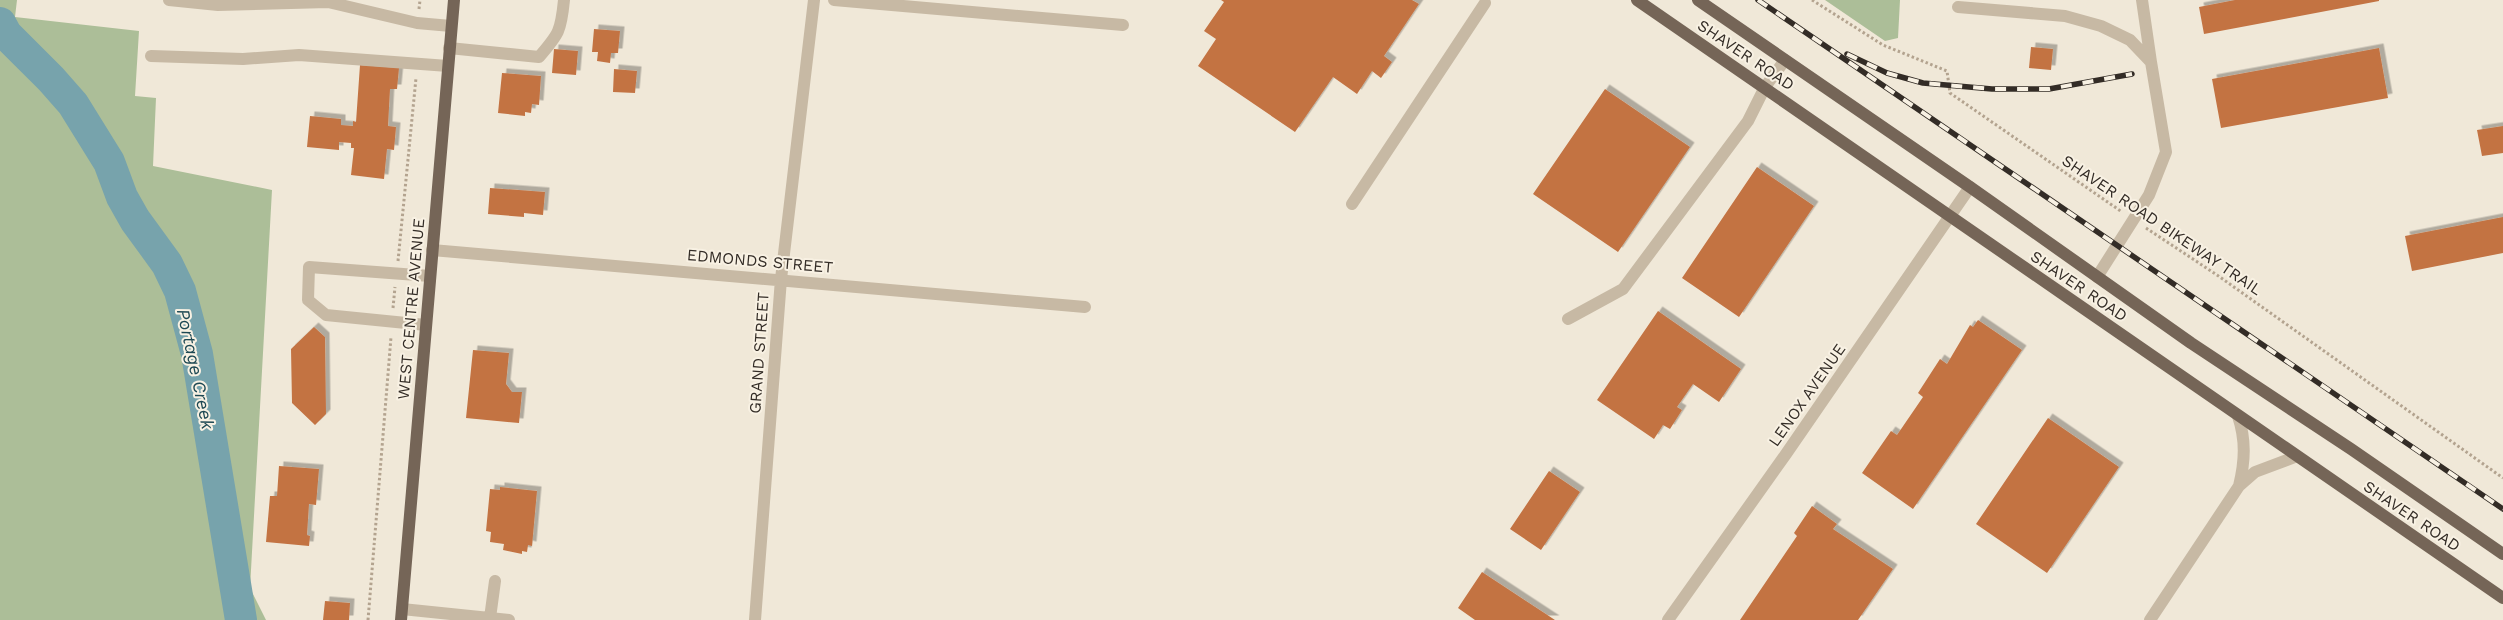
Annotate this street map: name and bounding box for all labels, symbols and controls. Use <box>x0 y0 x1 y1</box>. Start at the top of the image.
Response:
street label: SHAVER ROAD <box>1694 16 1798 94</box>
street label: SHAVER ROAD BIKEWAY TRAIL <box>2058 151 2266 299</box>
street label: WEST CENTRE AVENUE <box>394 218 428 400</box>
street label: EDMONDS STREET <box>686 245 834 277</box>
street label: SHAVER ROAD <box>2027 247 2131 325</box>
street label: GRAND STREET <box>745 291 773 414</box>
water label: Portage Creek <box>173 307 219 432</box>
street label: LENOX AVENUE <box>1765 340 1849 450</box>
street label: SHAVER ROAD <box>2360 477 2464 555</box>

